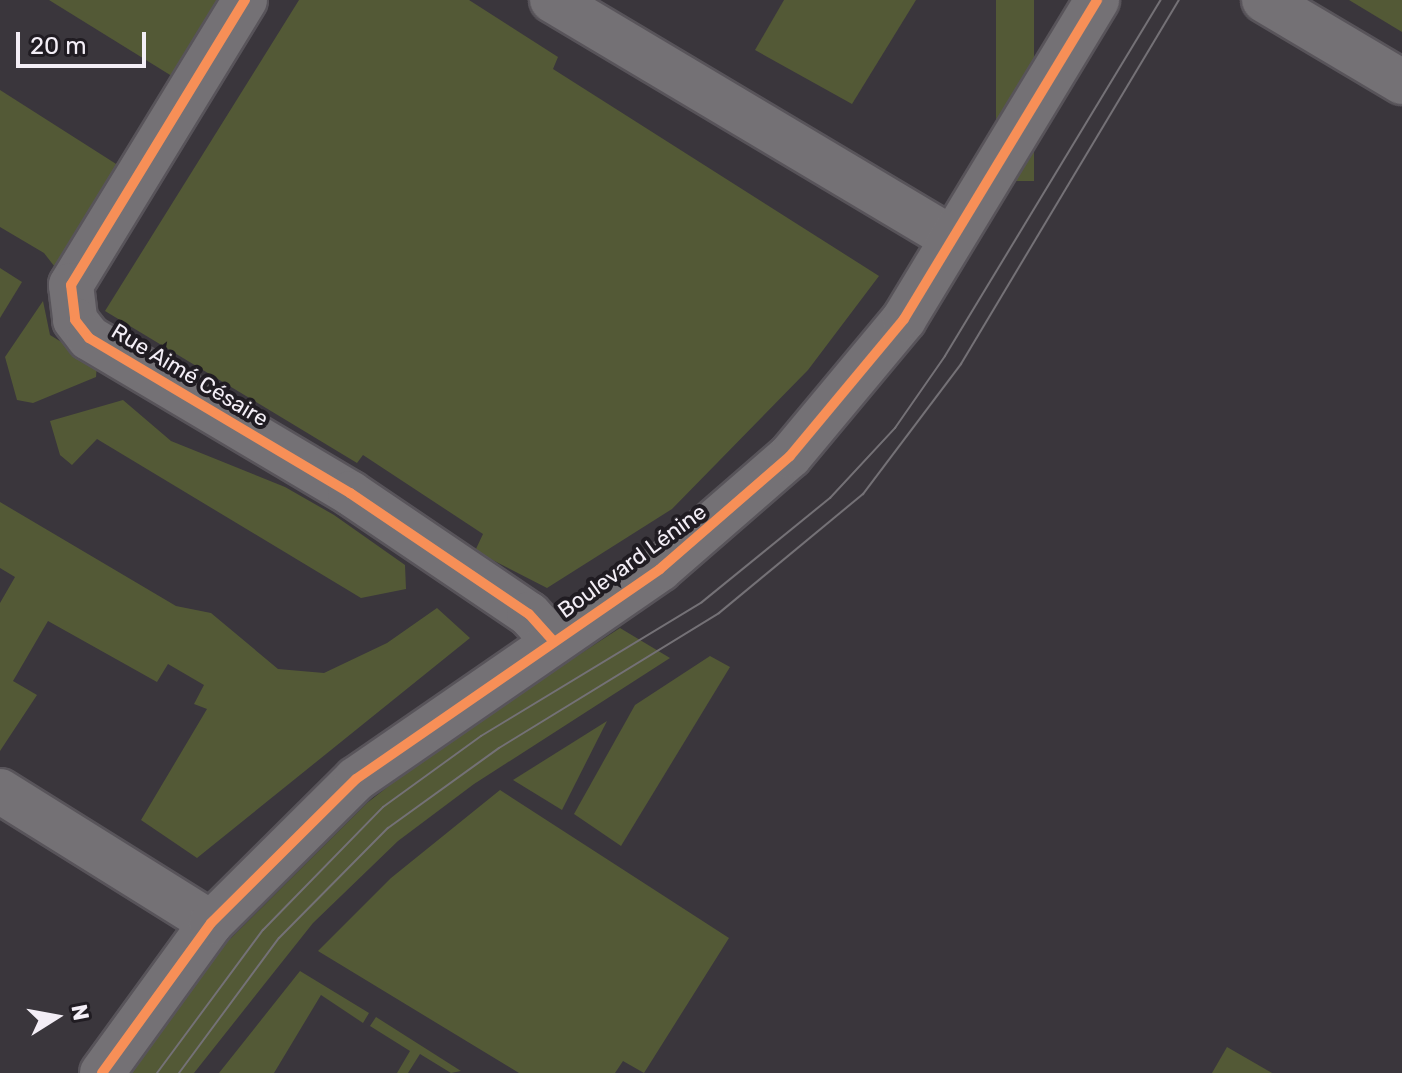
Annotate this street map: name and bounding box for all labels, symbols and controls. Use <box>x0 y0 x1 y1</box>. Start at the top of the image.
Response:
scale bar <box>20 16 150 66</box>
text: 20 m <box>30 32 87 60</box>
street label: Rue Aimé Césaire <box>107 318 273 432</box>
street label: Boulevard Lénine <box>553 498 711 624</box>
north arrow <box>16 977 96 1057</box>
text: N <box>65 1002 95 1023</box>

